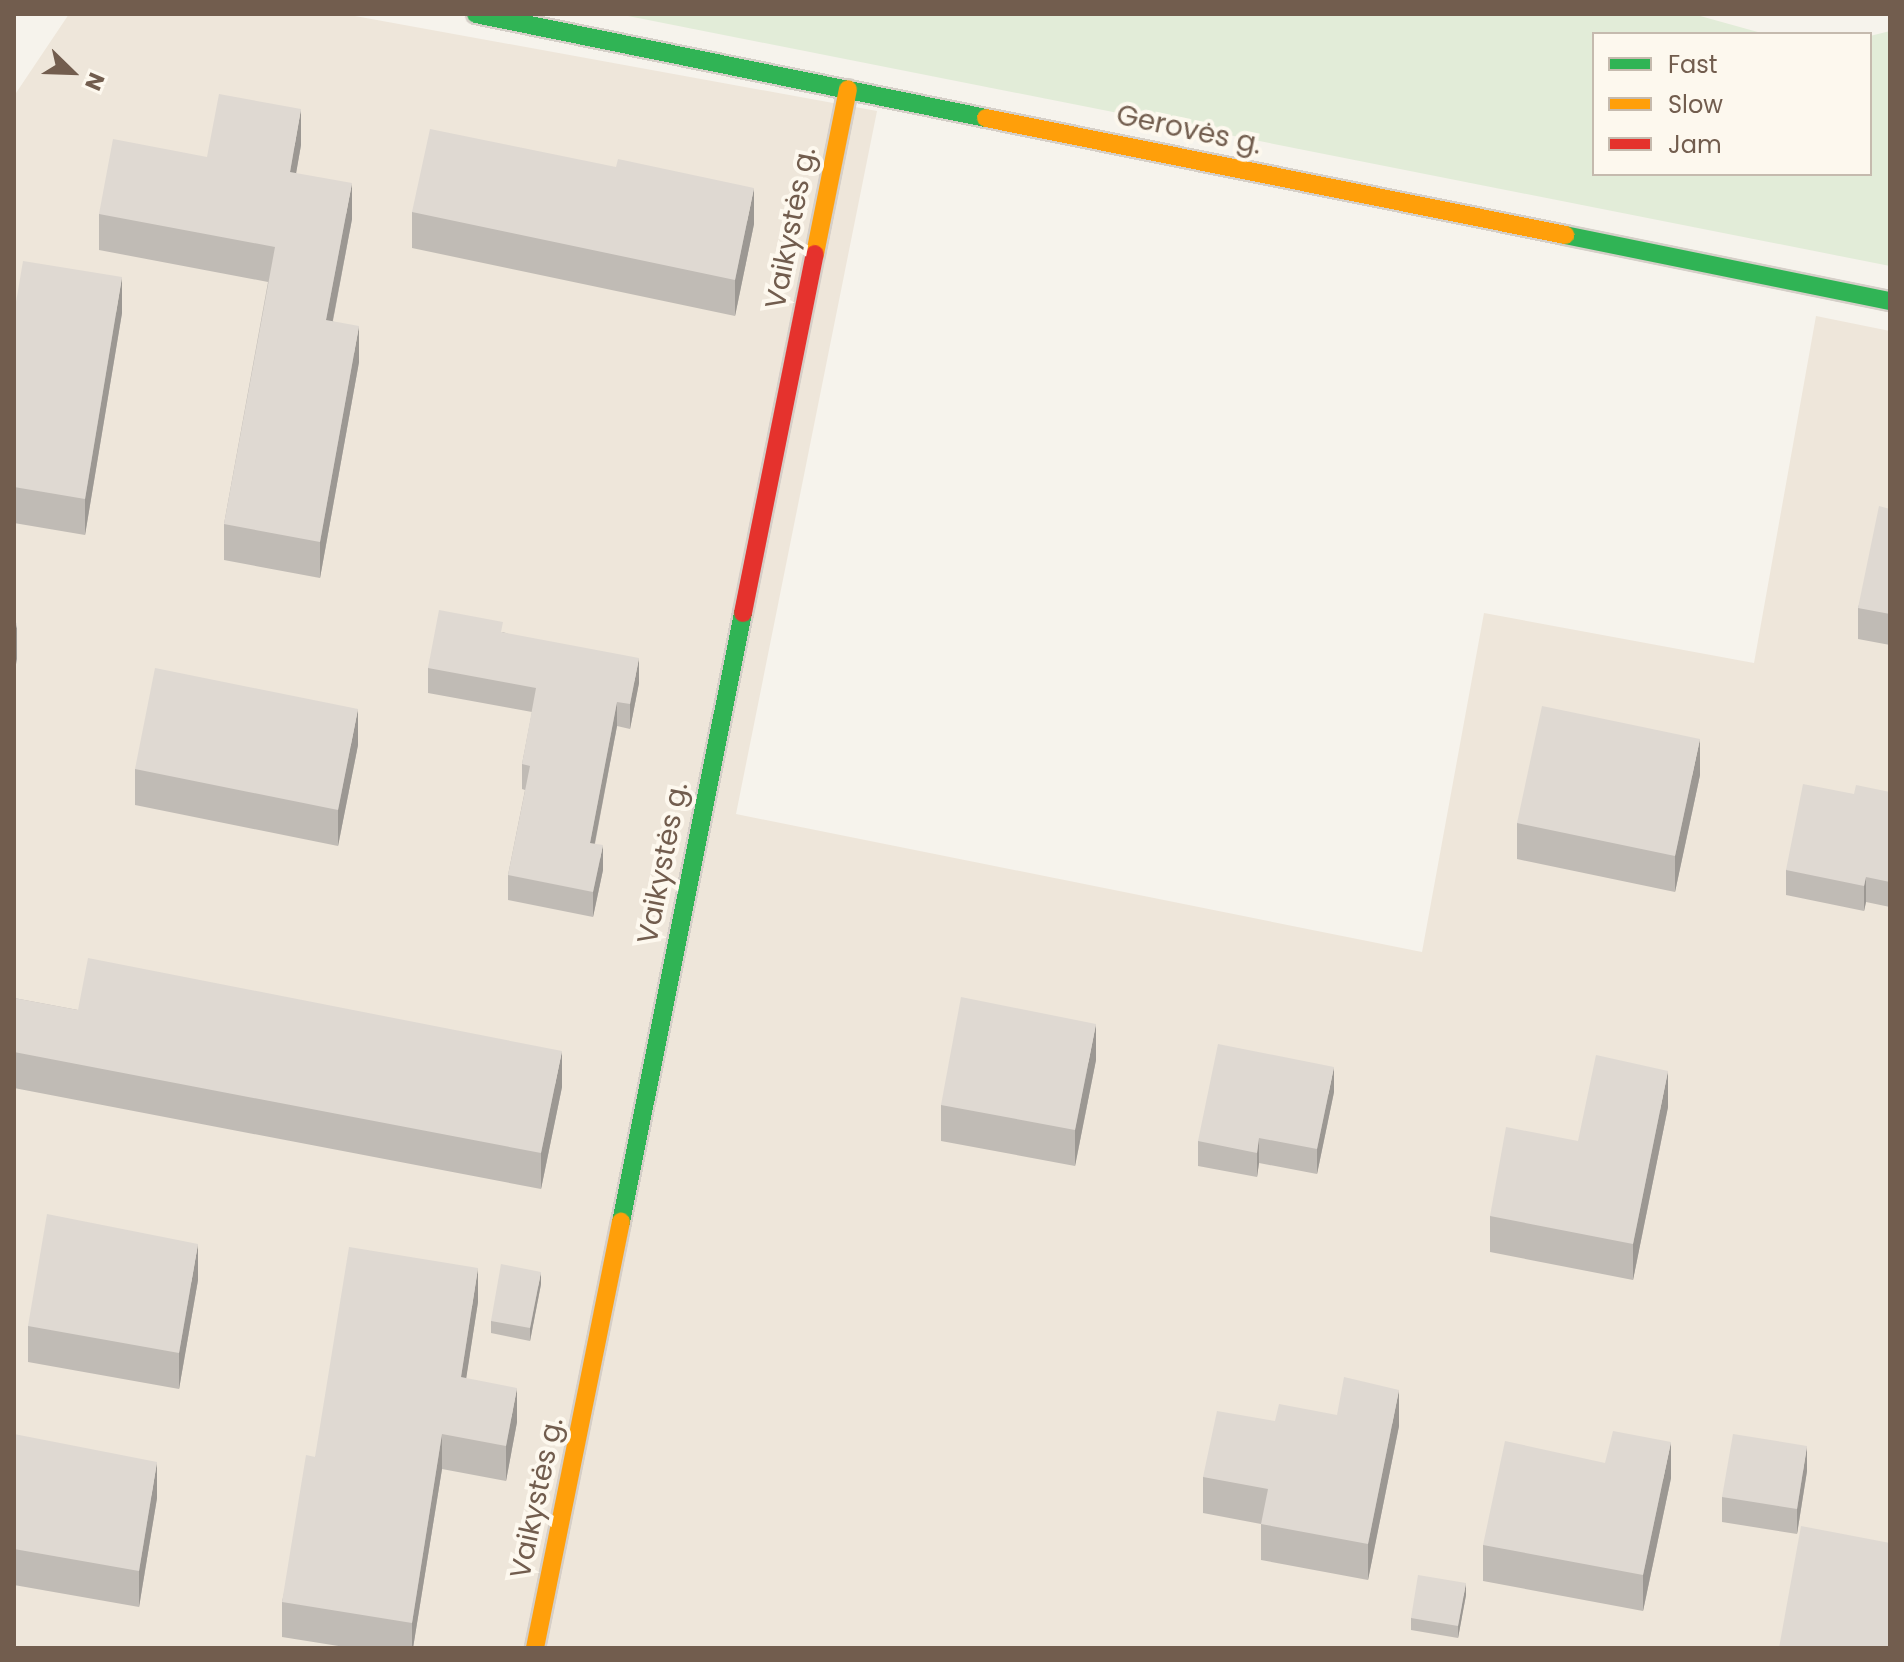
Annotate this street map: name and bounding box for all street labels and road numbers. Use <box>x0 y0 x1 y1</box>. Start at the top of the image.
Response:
street label: Gerovės g. <box>1113 98 1265 162</box>
street label: Vaikystės g. <box>759 144 823 312</box>
street label: Vaikystės g. <box>631 779 695 947</box>
street label: Vaikystės g. <box>504 1414 570 1582</box>

